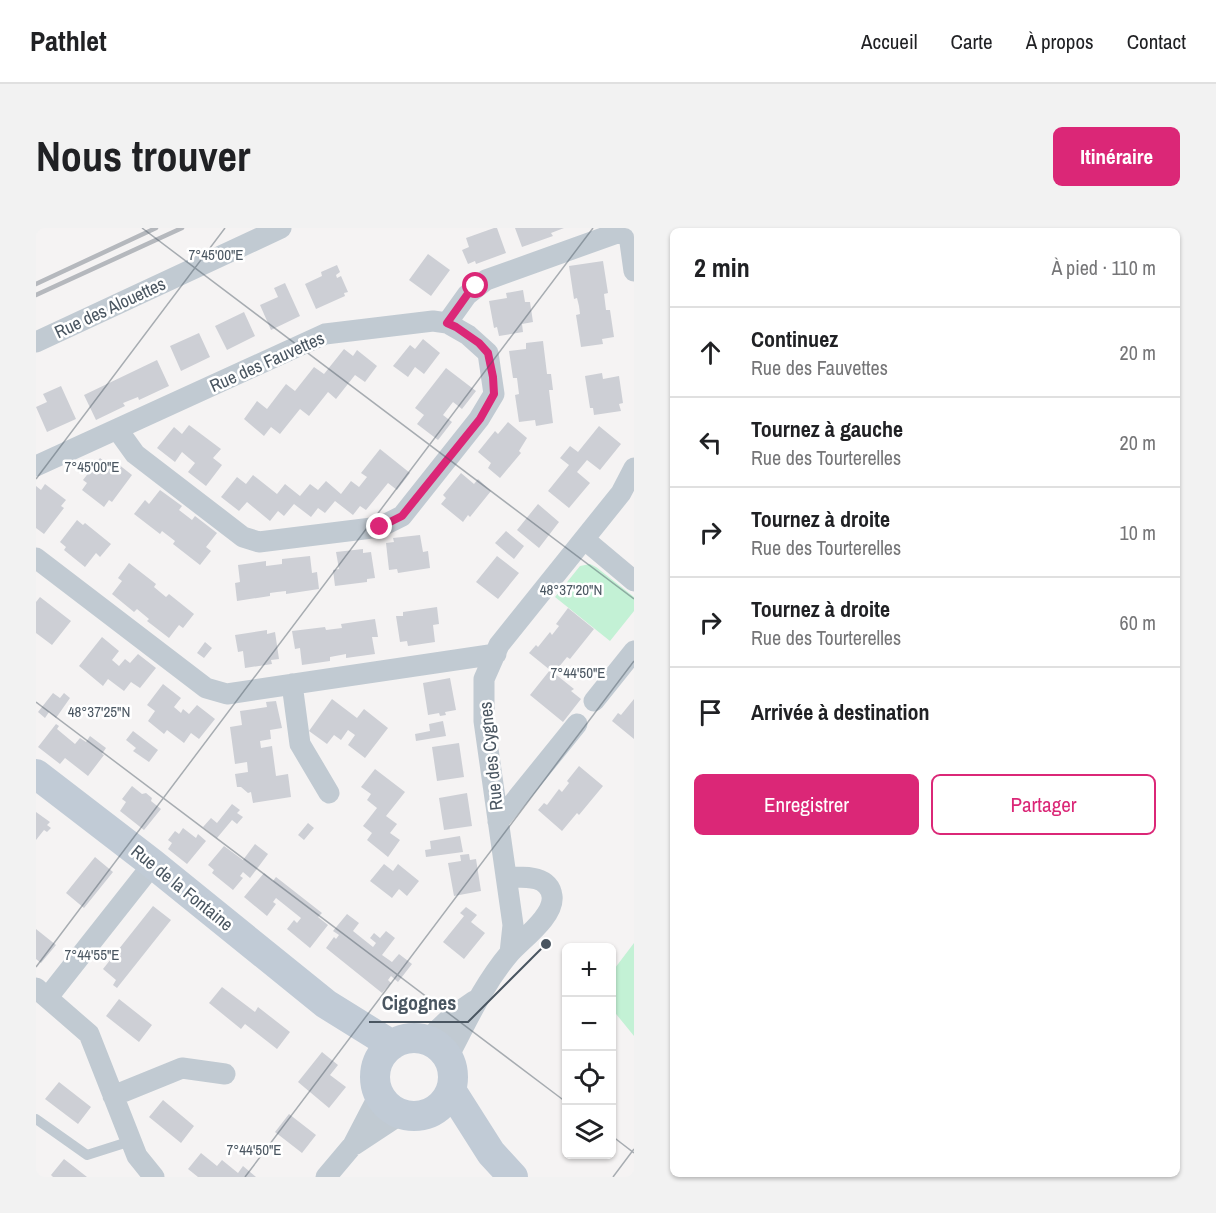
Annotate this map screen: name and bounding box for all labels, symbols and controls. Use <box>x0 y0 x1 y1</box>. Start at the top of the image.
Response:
text: Pathlet <box>30 22 107 60</box>
text: Accueil <box>861 27 918 56</box>
text: Carte <box>951 27 993 56</box>
text: À propos <box>1026 27 1094 56</box>
text: Contact <box>1127 27 1186 56</box>
button: Itinéraire <box>1053 127 1180 186</box>
text: Nous trouver <box>36 128 250 184</box>
text: 7°45'00"E <box>188 244 244 265</box>
text: 2 min <box>694 250 750 285</box>
text: À pied · 110 m <box>1051 254 1156 281</box>
street label: Rue des Alouettes <box>50 271 169 344</box>
route start <box>462 272 488 298</box>
text: Continuez <box>751 324 838 354</box>
street label: Rue des Fauvettes <box>205 325 328 398</box>
icon: ahead <box>694 336 727 369</box>
text: 20 m <box>1120 339 1156 366</box>
text: Rue des Fauvettes <box>751 354 888 381</box>
text: Tournez à gauche <box>751 414 903 444</box>
icon: left <box>694 426 727 459</box>
text: 20 m <box>1120 429 1156 456</box>
text: Rue des Tourterelles <box>751 444 901 471</box>
text: 7°45'00"E <box>64 456 120 477</box>
text: Tournez à droite <box>751 504 890 534</box>
route end <box>366 513 392 539</box>
icon: right <box>694 516 727 549</box>
text: 10 m <box>1120 519 1156 546</box>
text: Rue des Tourterelles <box>751 534 901 561</box>
text: 48°37'20"N <box>540 579 602 600</box>
text: Tournez à droite <box>751 594 890 624</box>
icon: right <box>694 606 727 639</box>
text: 60 m <box>1120 609 1156 636</box>
text: Rue des Tourterelles <box>751 624 901 651</box>
text: 7°44'50"E <box>550 662 606 683</box>
icon: arrive <box>694 696 727 729</box>
text: Arrivée à destination <box>751 697 929 727</box>
street label: Rue des Cygnes <box>472 700 509 812</box>
text: 48°37'25"N <box>68 701 130 722</box>
button: Enregistrer <box>694 774 919 835</box>
button: Partager <box>931 774 1156 835</box>
street label: Rue de la Fontaine <box>126 839 239 937</box>
map controls <box>562 943 616 1159</box>
button: + <box>562 943 616 997</box>
text: 7°44'55"E <box>64 944 120 965</box>
callout: Cigognes <box>369 984 468 1022</box>
text: Cigognes <box>382 989 456 1016</box>
button: − <box>562 997 616 1051</box>
button: locate <box>562 1051 616 1105</box>
button: layers <box>562 1105 616 1159</box>
text: 7°44'50"E <box>226 1139 282 1160</box>

